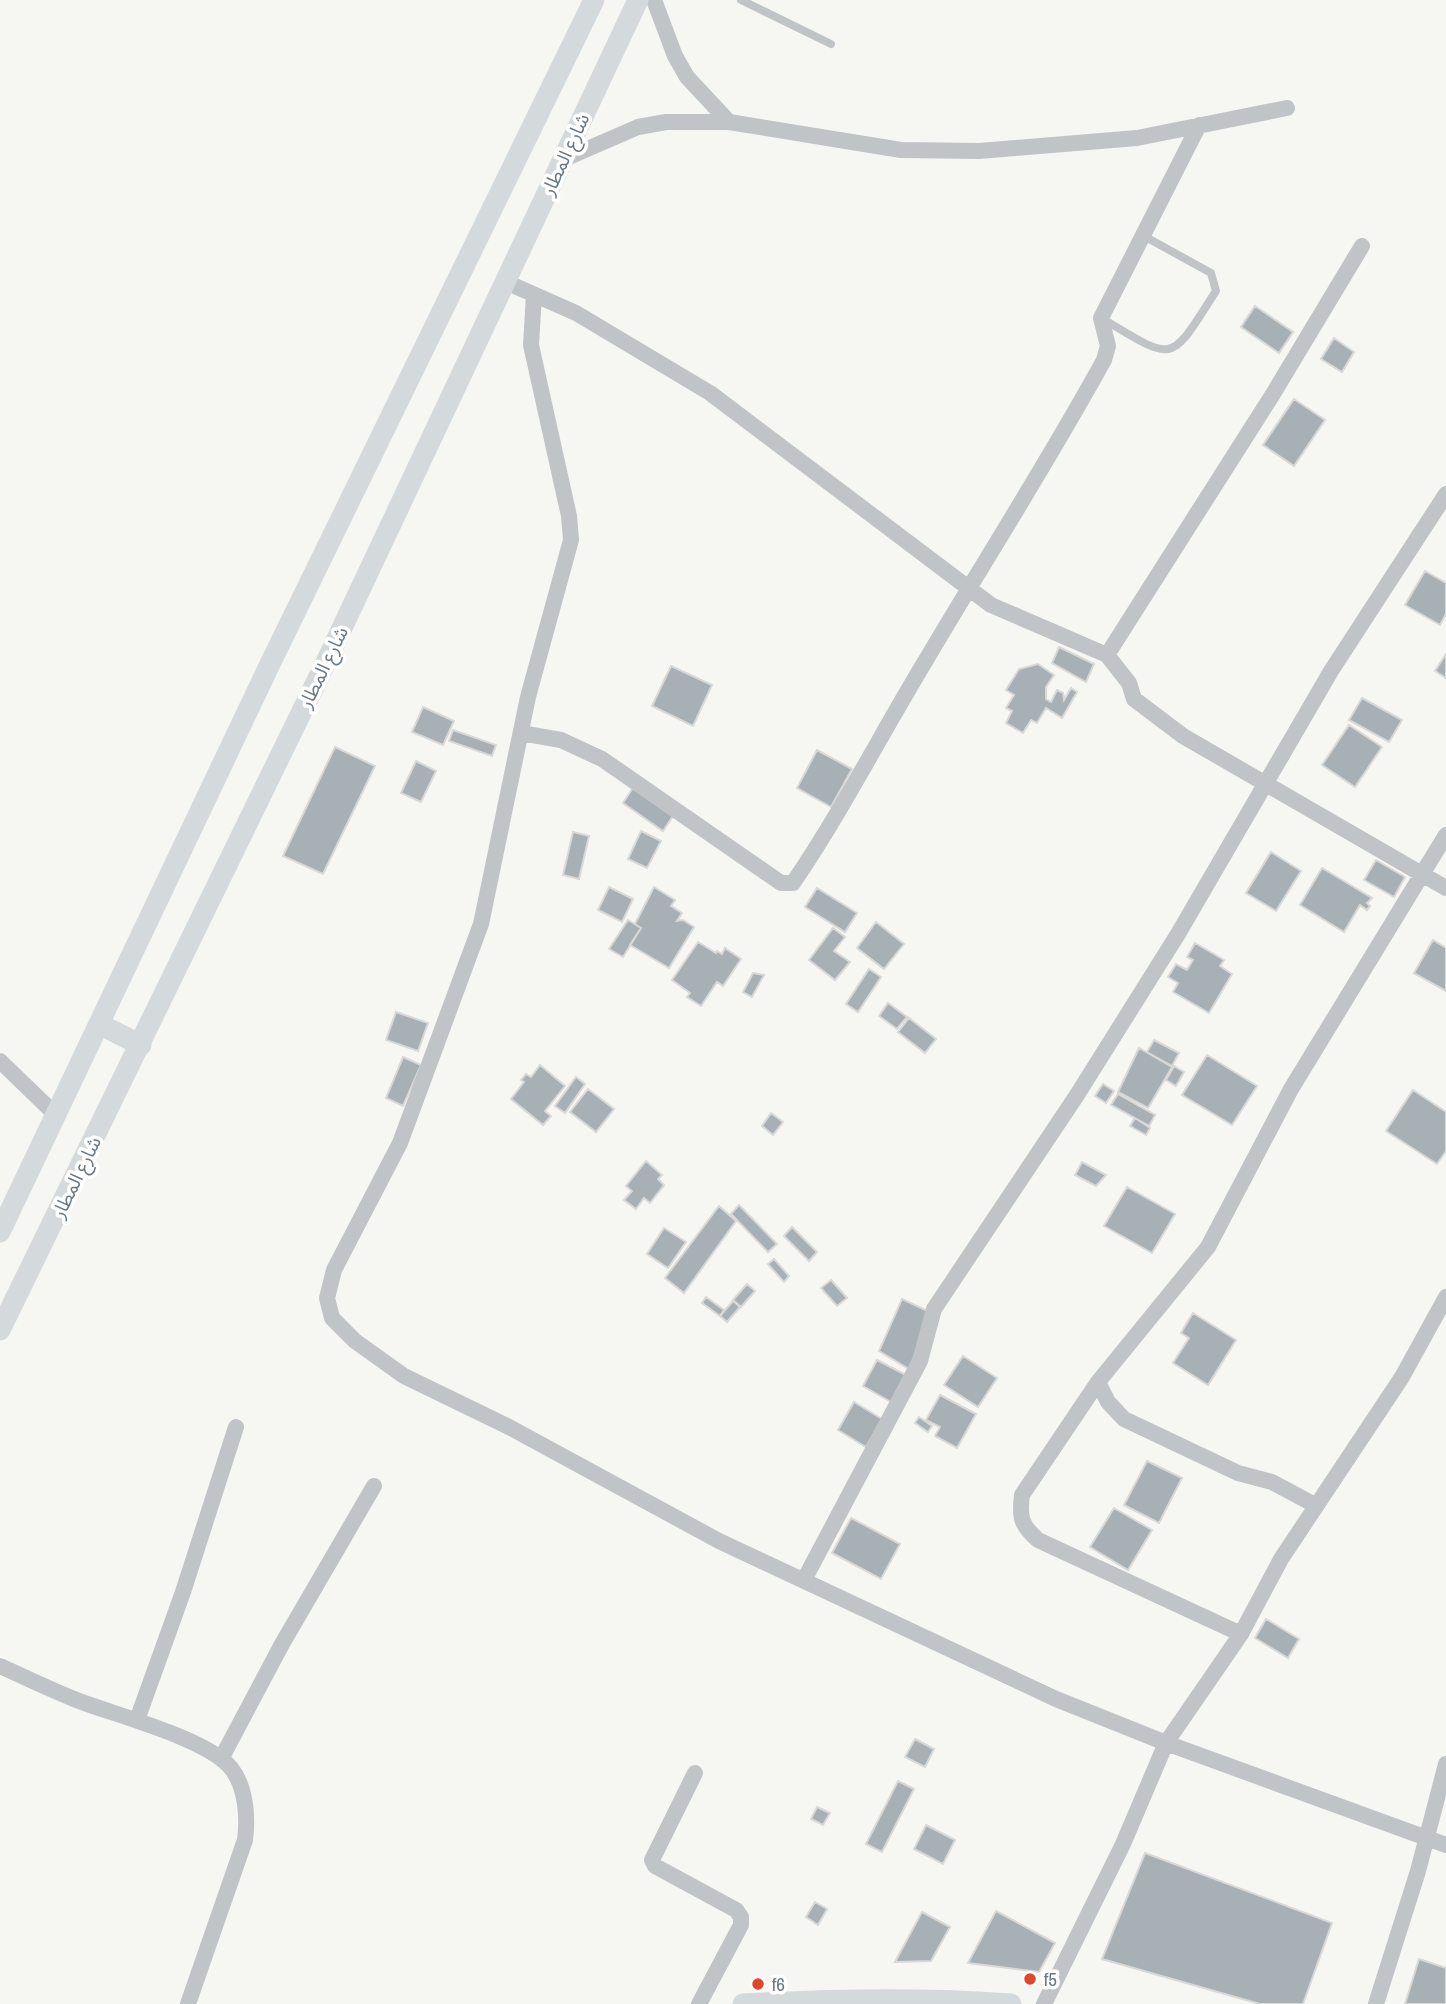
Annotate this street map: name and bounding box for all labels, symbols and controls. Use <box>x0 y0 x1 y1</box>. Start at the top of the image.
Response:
street label: شارع المطار <box>534 109 596 201</box>
street label: شارع المطار <box>292 622 355 713</box>
street label: شارع المطار <box>45 1132 108 1223</box>
place label: f5 <box>1044 1966 1057 1992</box>
place label: f6 <box>772 1971 785 1997</box>
marker: f5 <box>1022 1971 1038 1987</box>
marker: f6 <box>750 1976 766 1992</box>

